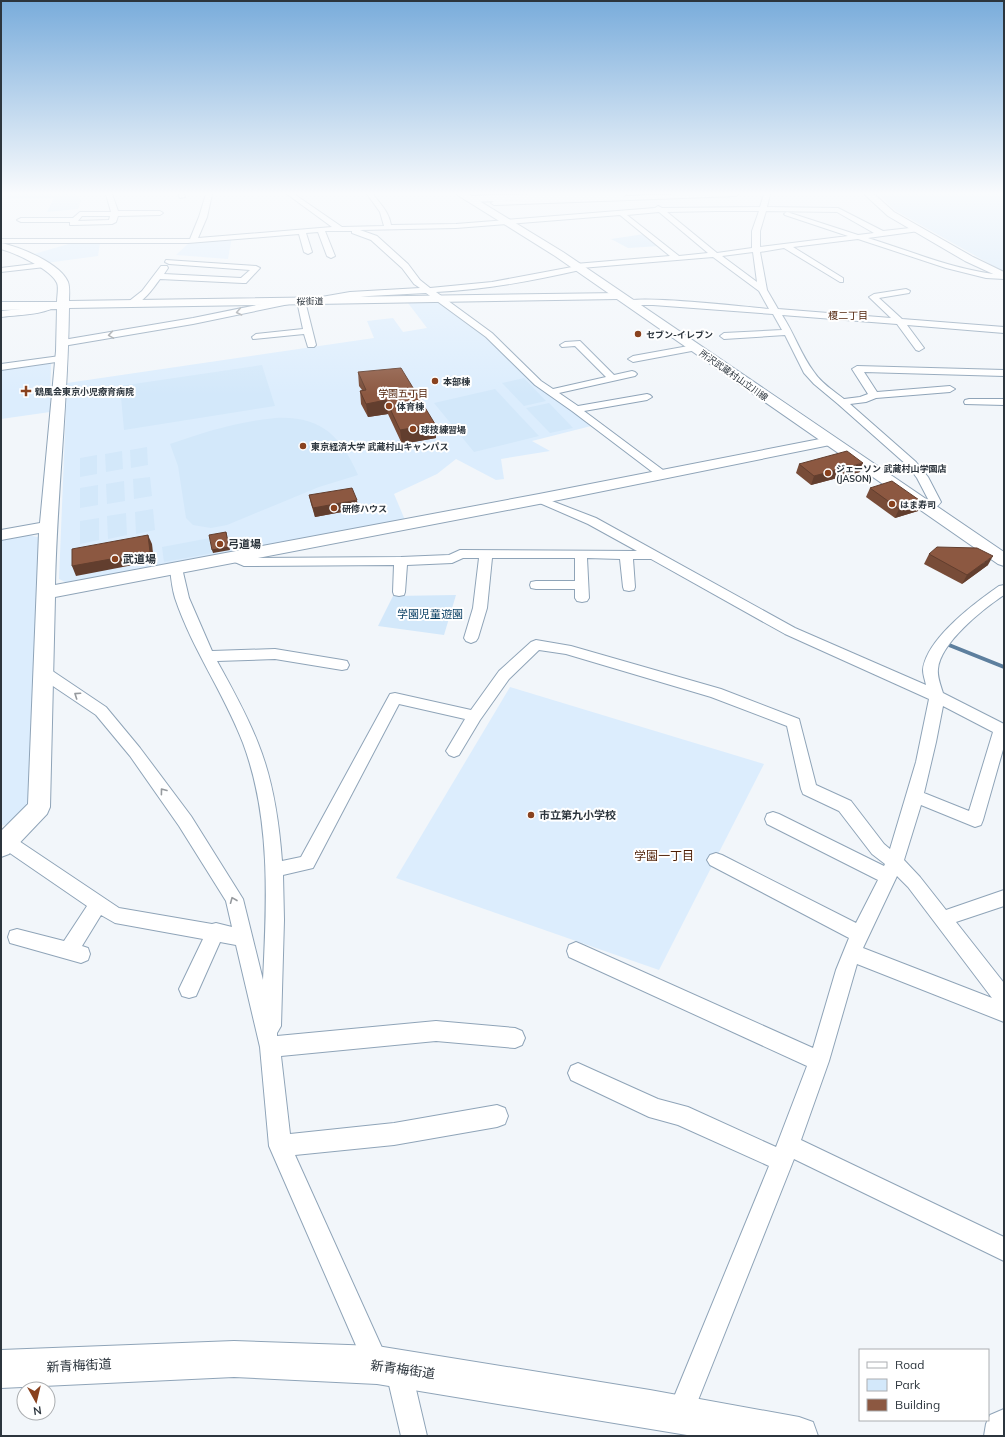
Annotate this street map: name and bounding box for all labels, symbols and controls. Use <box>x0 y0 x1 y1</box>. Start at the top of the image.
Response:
street label: 桜街道 <box>296 295 324 307</box>
one-way arrow <box>236 307 242 315</box>
district label: 榎二丁目 <box>828 309 868 322</box>
marker: セブン-イレブン <box>633 329 643 339</box>
place label: セブン-イレブン <box>646 329 713 340</box>
one-way arrow <box>108 330 114 339</box>
street label: 所沢武蔵村山立川線 <box>697 347 771 403</box>
marker: 本部棟 <box>430 376 440 386</box>
place label: 本部棟 <box>443 376 470 387</box>
marker: 鶴風会東京小児療育病院 <box>20 385 32 397</box>
place label: 鶴風会東京小児療育病院 <box>34 386 134 397</box>
district label: 学園五丁目 <box>378 387 428 400</box>
marker: 体育棟 <box>384 401 394 411</box>
place label: 体育棟 <box>396 401 424 412</box>
marker: 球技練習場 <box>408 424 418 434</box>
place label: 球技練習場 <box>420 424 466 435</box>
marker: 東京経済大学 武蔵村山キャンパス <box>298 441 308 451</box>
place label: 東京経済大学 武蔵村山キャンパス <box>311 441 448 452</box>
place label: ジェーソン 武蔵村山学園店 (JASON) <box>836 463 946 484</box>
marker: ジェーソン 武蔵村山学園店 (JASON) <box>823 468 833 478</box>
marker: はま寿司 <box>887 499 897 509</box>
place label: はま寿司 <box>900 499 936 510</box>
marker: 研修ハウス <box>329 503 339 513</box>
place label: 研修ハウス <box>342 503 387 514</box>
place label: 弓道場 <box>228 537 261 551</box>
marker: 弓道場 <box>215 539 225 549</box>
place label: 武道場 <box>123 552 156 566</box>
marker: 武道場 <box>110 554 120 564</box>
park label: 学園児童遊園 <box>397 607 463 621</box>
one-way arrow <box>74 692 81 700</box>
one-way arrow <box>161 788 168 795</box>
place label: 市立第九小学校 <box>539 808 616 822</box>
marker: 市立第九小学校 <box>526 810 536 820</box>
district label: 学園一丁目 <box>634 848 694 863</box>
one-way arrow <box>230 897 238 904</box>
legend <box>859 1349 989 1421</box>
street label: 新青梅街道 <box>46 1355 112 1375</box>
street label: 新青梅街道 <box>370 1357 436 1381</box>
text: Road <box>895 1357 924 1372</box>
text: Park <box>895 1377 921 1392</box>
north arrow <box>16 1381 56 1421</box>
text: Building <box>895 1397 940 1412</box>
text: N <box>32 1403 42 1418</box>

